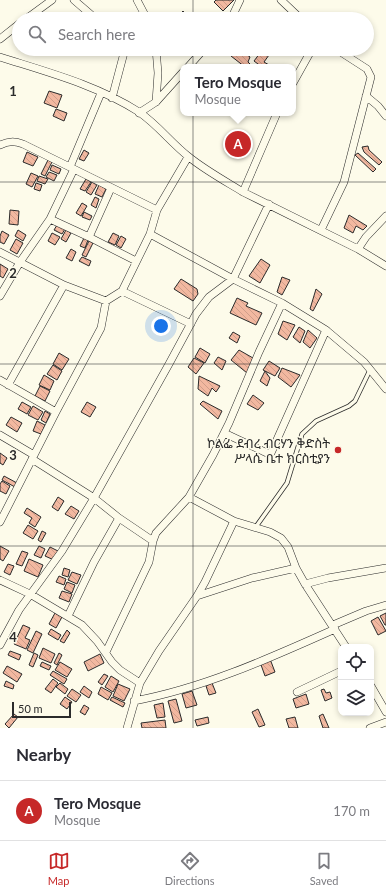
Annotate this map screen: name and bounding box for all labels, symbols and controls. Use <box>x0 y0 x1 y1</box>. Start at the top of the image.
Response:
search box <box>12 12 374 56</box>
icon: search <box>26 23 48 45</box>
text: Search here <box>58 25 135 43</box>
popup <box>180 64 296 116</box>
text: Tero Mosque <box>195 73 281 91</box>
text: 1 <box>9 83 17 99</box>
text: Mosque <box>195 91 241 107</box>
pin: A <box>225 129 251 159</box>
text: 2 <box>9 265 17 281</box>
your location <box>151 316 171 336</box>
place label: ኮልፌ ደብረ ብርሃን ቅድስት ሥላሴ ቤተ ክርስቲያን <box>207 435 331 466</box>
marker: ኮልፌ ደብረ ብርሃን ቅድስት ሥላሴ ቤተ ክርስቲያን <box>333 445 343 455</box>
text: 3 <box>9 447 17 463</box>
text: 4 <box>9 629 17 645</box>
map controls <box>338 644 374 716</box>
button: locate <box>338 644 374 680</box>
button: layers <box>338 680 374 716</box>
scale bar <box>12 700 71 719</box>
text: 50 m <box>18 702 43 715</box>
text: Nearby <box>16 744 71 765</box>
text: Tero Mosque <box>54 794 141 812</box>
text: A <box>24 803 34 819</box>
text: 170 m <box>333 803 370 819</box>
text: Mosque <box>54 812 100 828</box>
tab: Map <box>48 850 70 887</box>
tab: Directions <box>165 850 214 887</box>
tab: Saved <box>310 850 338 887</box>

